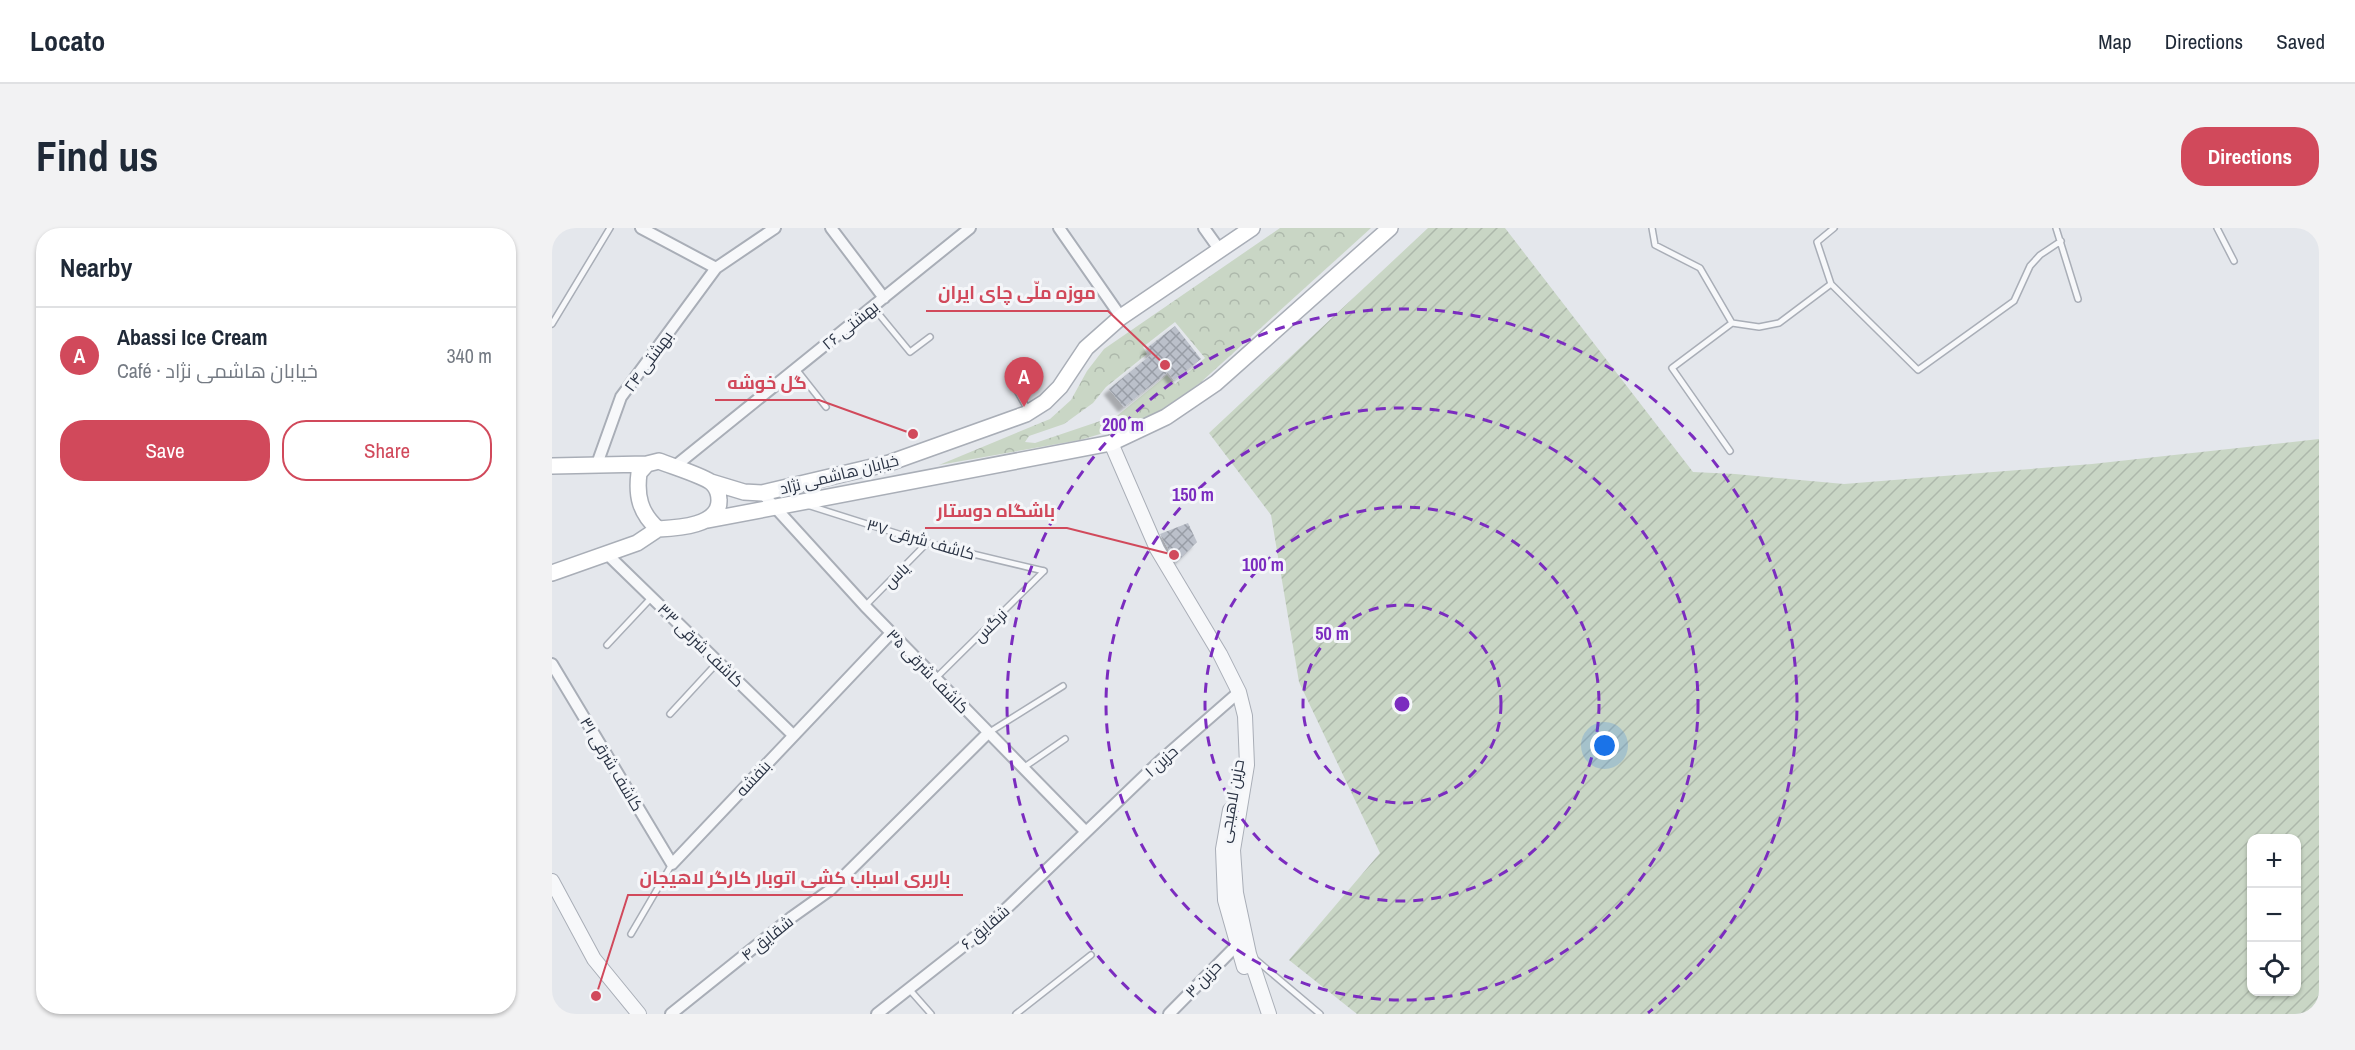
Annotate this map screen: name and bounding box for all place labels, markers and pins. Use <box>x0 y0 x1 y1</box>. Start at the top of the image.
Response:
callout: موزه ملّی چای ایران <box>926 275 1108 311</box>
pin: A <box>1004 358 1044 407</box>
callout: گل خوشه <box>715 364 819 400</box>
callout: باشگاه دوستار <box>925 492 1067 528</box>
centre of rings <box>1392 694 1412 714</box>
callout: باربری اسباب کشی اتوبار کارگر لاهیجان <box>628 859 963 895</box>

